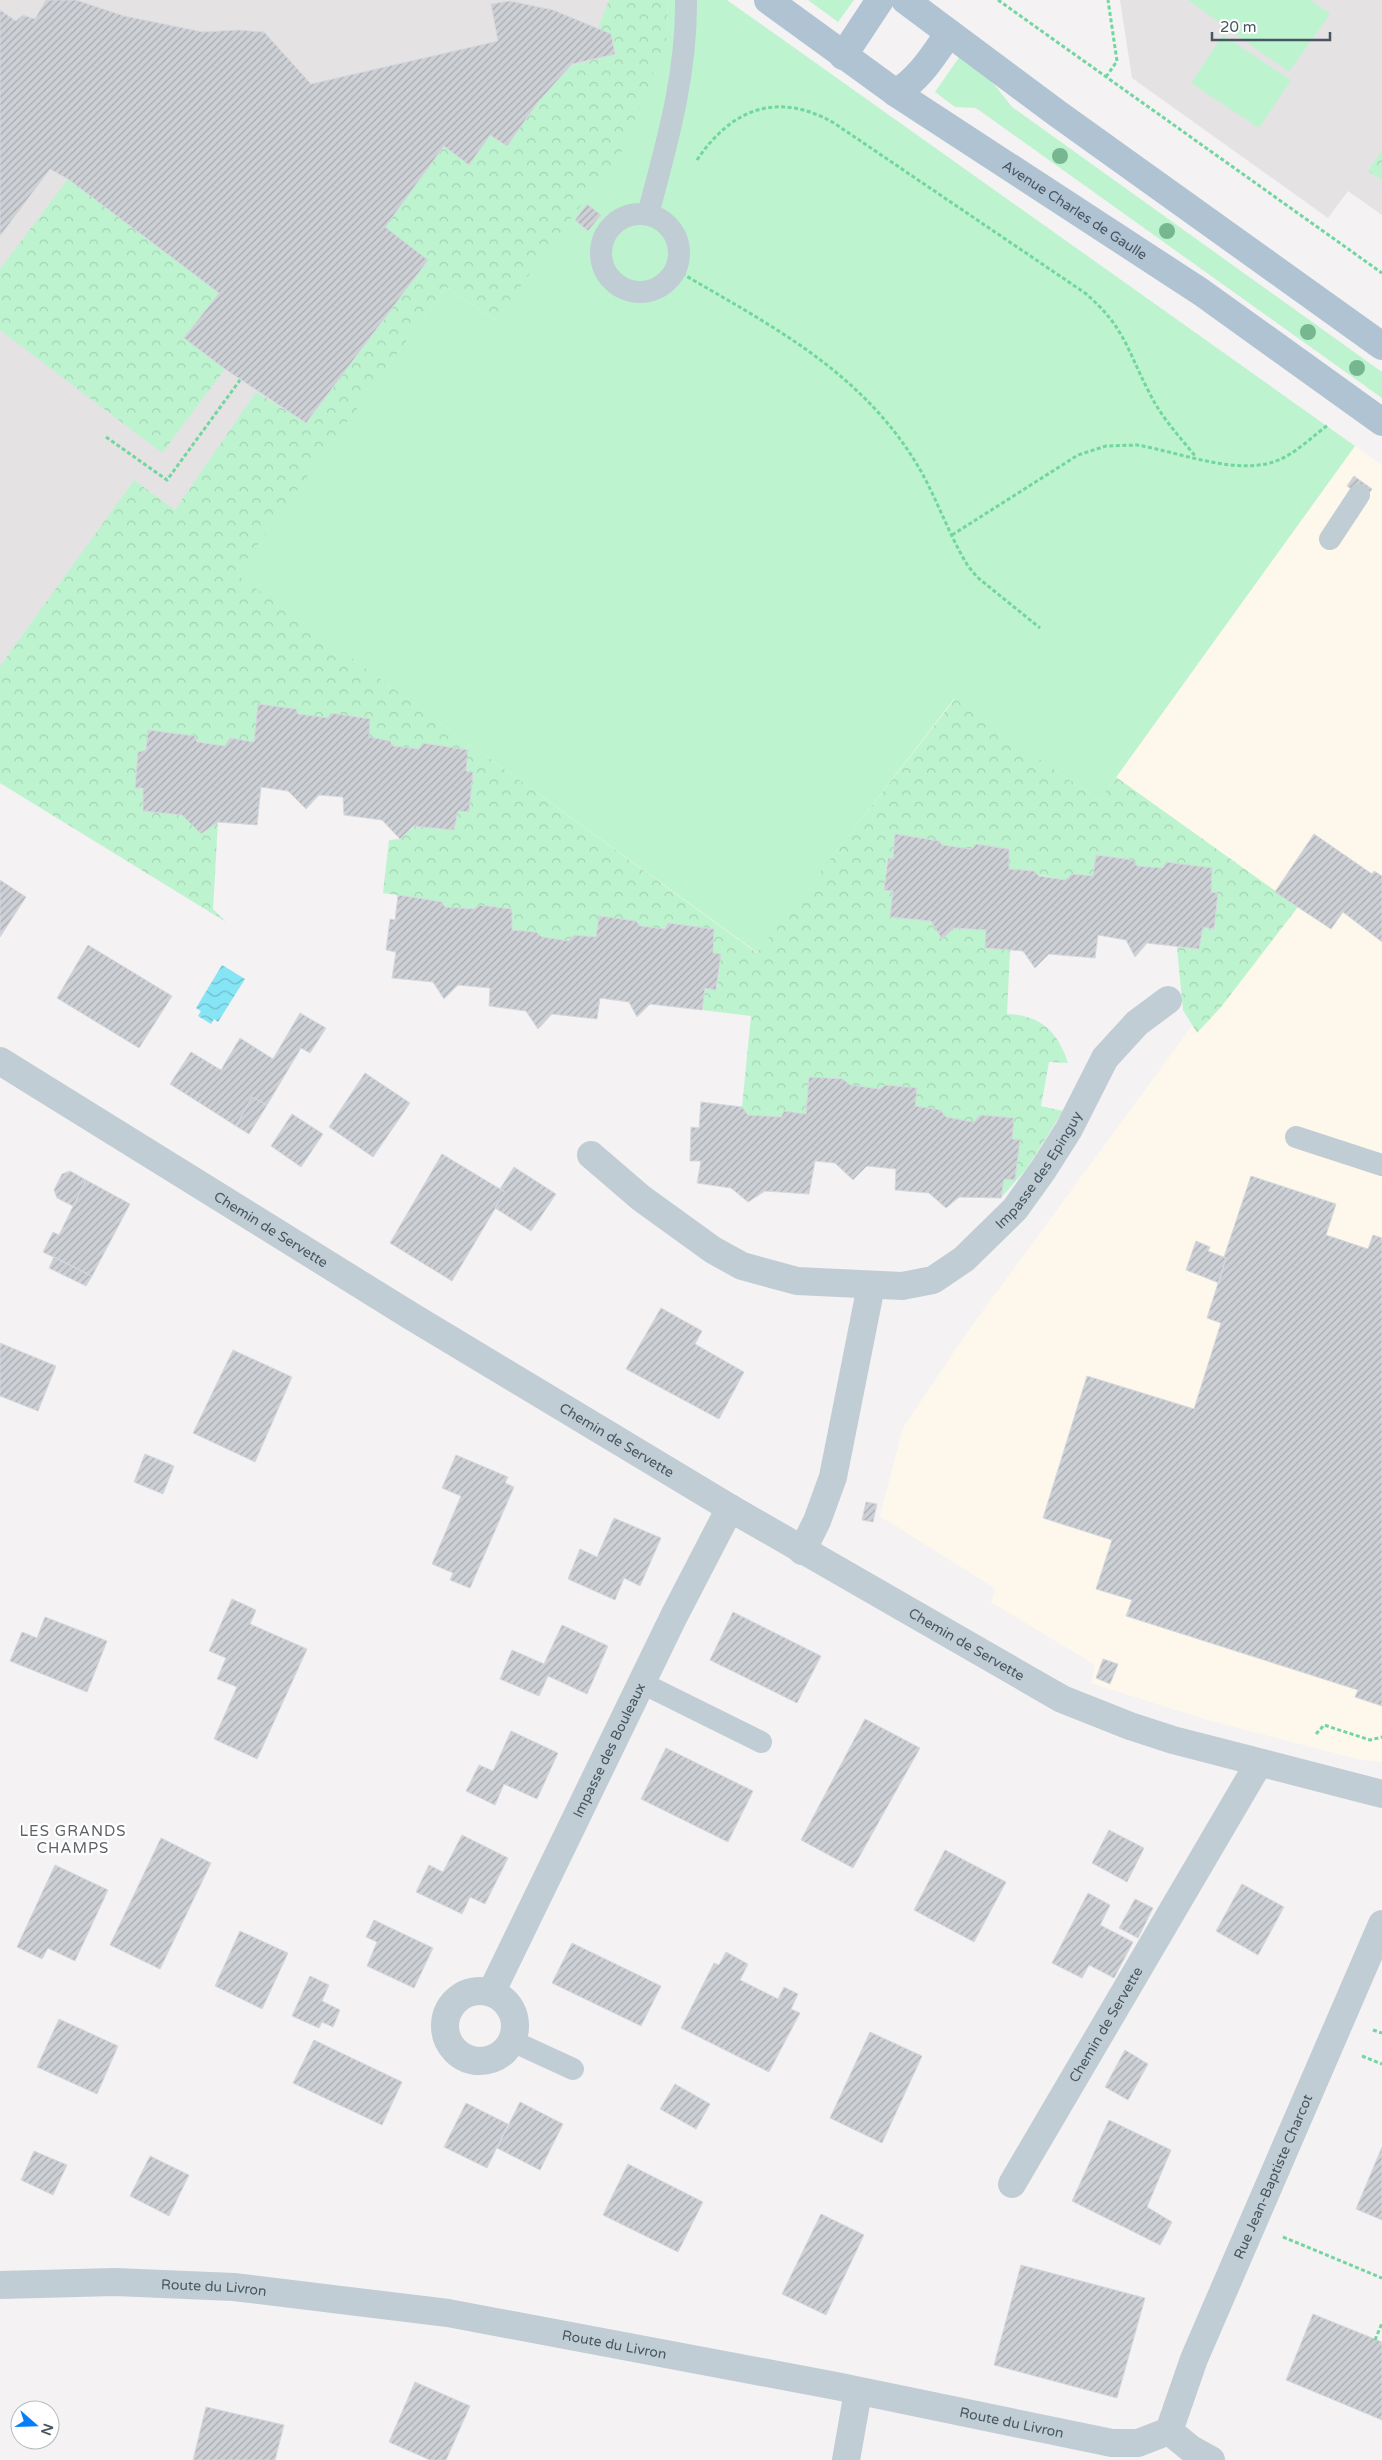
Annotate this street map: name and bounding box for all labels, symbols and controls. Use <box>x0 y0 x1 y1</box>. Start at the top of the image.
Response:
scale bar <box>1212 10 1330 42</box>
text: 20 m <box>1220 18 1257 36</box>
street label: Avenue Charles de Gaulle <box>999 156 1151 263</box>
street label: Impasse des Epinguy <box>991 1108 1085 1232</box>
street label: Chemin de Servette <box>211 1187 331 1271</box>
street label: Chemin de Servette <box>556 1399 677 1481</box>
street label: Chemin de Servette <box>906 1604 1028 1684</box>
street label: Impasse des Bouleaux <box>569 1680 649 1820</box>
district label: LES GRANDS CHAMPS <box>19 1822 127 1857</box>
street label: Chemin de Servette <box>1065 1964 1146 2085</box>
street label: Rue Jean-Baptiste Charcot <box>1230 2091 1316 2262</box>
street label: Route du Livron <box>161 2275 268 2299</box>
street label: Route du Livron <box>561 2326 668 2362</box>
north arrow <box>10 2400 60 2450</box>
street label: Route du Livron <box>958 2403 1065 2441</box>
text: N <box>37 2421 57 2437</box>

